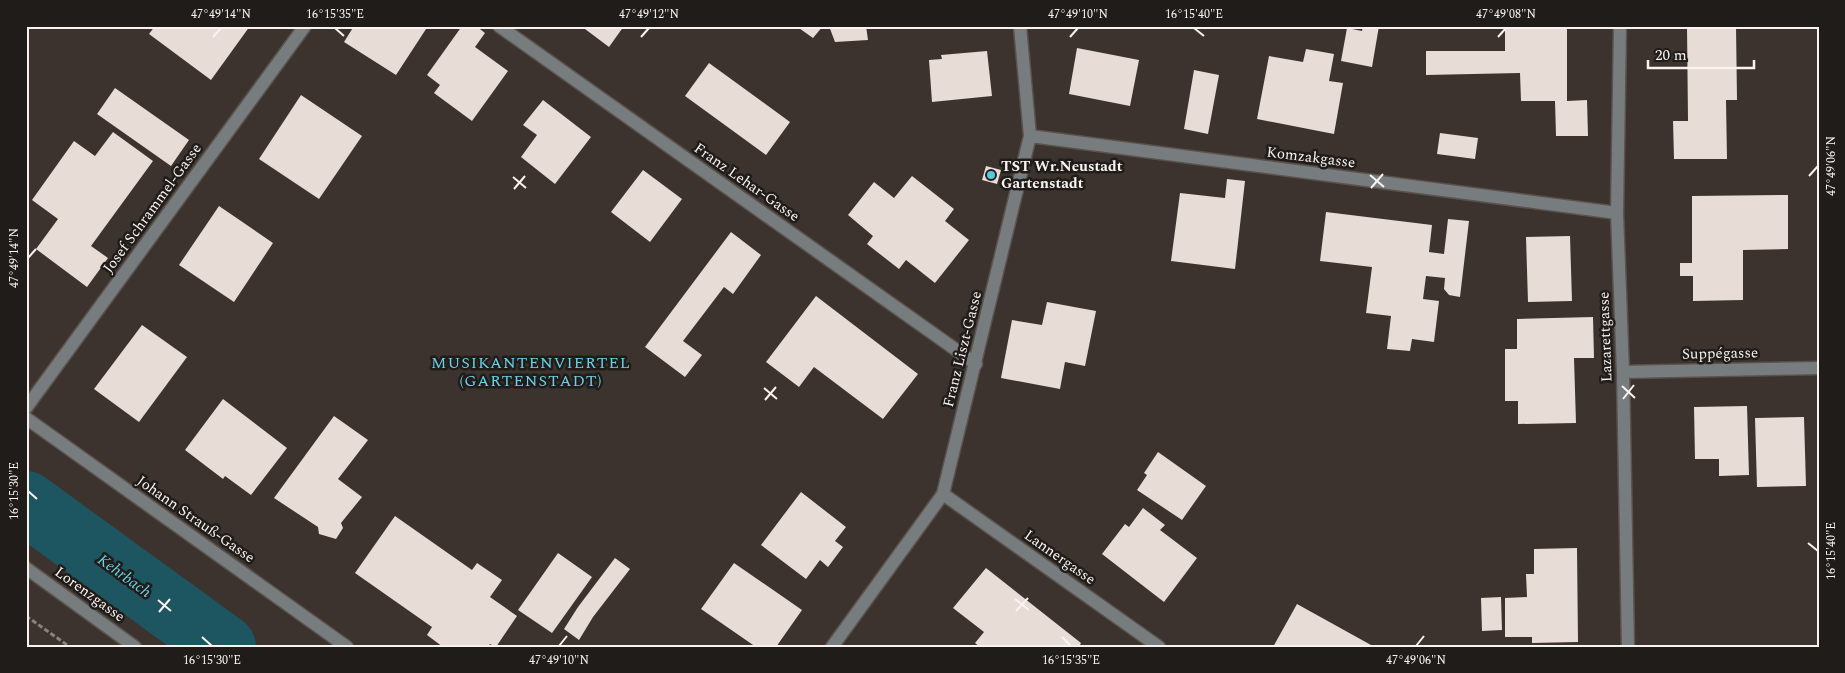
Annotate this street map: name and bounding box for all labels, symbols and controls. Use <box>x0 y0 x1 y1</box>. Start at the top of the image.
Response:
text: 47°49'14"N <box>191 5 251 24</box>
text: 16°15'35"E <box>306 5 364 24</box>
text: 47°49'12"N <box>619 5 679 24</box>
text: 47°49'10"N <box>1048 5 1108 24</box>
text: 16°15'40"E <box>1165 5 1223 24</box>
text: 47°49'08"N <box>1476 5 1536 24</box>
scale bar <box>1648 38 1754 70</box>
text: 20 m <box>1655 44 1687 67</box>
text: 47°49'06"N <box>1822 136 1841 196</box>
street label: Franz Lehar-Gasse <box>689 137 804 228</box>
street label: Josef Schrammel-Gasse <box>97 138 208 278</box>
street label: Komzakgasse <box>1265 141 1357 174</box>
place label: TST Wr.Neustadt Gartenstadt <box>1001 155 1123 195</box>
marker: TST Wr.Neustadt Gartenstadt <box>985 169 997 181</box>
text: 47°49'14"N <box>5 228 24 288</box>
street label: Franz Liszt-Gasse <box>937 289 988 410</box>
street label: Lazarettgasse <box>1592 291 1619 383</box>
street label: Suppégasse <box>1682 341 1758 366</box>
district label: MUSIKANTENVIERTEL (GARTENSTADT) <box>431 351 631 393</box>
text: 16°15'30"E <box>5 462 24 520</box>
street label: Johann Strauß-Gasse <box>132 470 260 569</box>
text: 16°15'40"E <box>1822 522 1841 580</box>
street label: Lannergasse <box>1019 524 1100 591</box>
water label: Kehrbach <box>92 548 156 604</box>
street label: Lorenzgasse <box>50 561 130 628</box>
text: 16°15'30"E <box>183 651 241 670</box>
text: 47°49'10"N <box>529 651 589 670</box>
text: 16°15'35"E <box>1042 651 1100 670</box>
text: 47°49'06"N <box>1386 651 1446 670</box>

